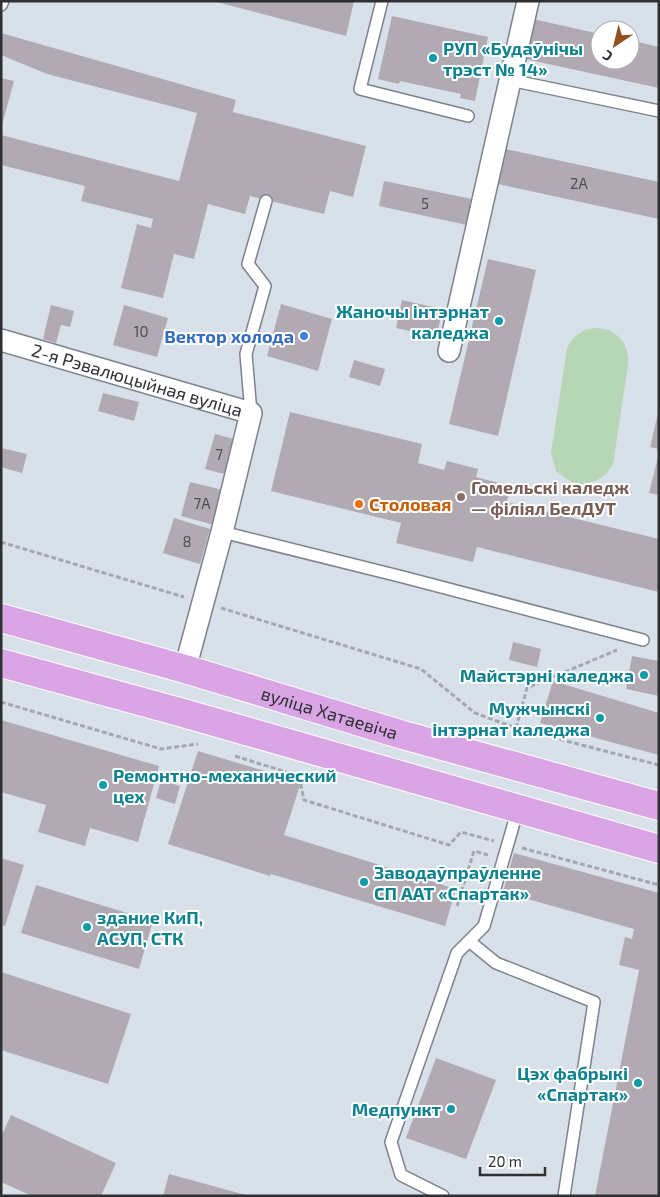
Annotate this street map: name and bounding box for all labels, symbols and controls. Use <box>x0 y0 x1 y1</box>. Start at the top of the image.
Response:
north arrow <box>590 20 640 70</box>
place label: РУП «Будаўнічы трэст № 14» <box>443 37 583 80</box>
text: С <box>599 47 616 65</box>
marker: РУП «Будаўнічы трэст № 14» <box>427 52 439 64</box>
house number: 2А <box>570 174 589 192</box>
house number: 5 <box>421 194 429 212</box>
place label: Жаночы інтэрнат каледжа <box>336 300 489 343</box>
marker: Жаночы інтэрнат каледжа <box>493 315 505 327</box>
house number: 10 <box>133 322 149 340</box>
place label: Вектор холода <box>164 325 294 347</box>
marker: Вектор холода <box>298 330 310 342</box>
street label: 2-я Рэвалюцыйная вуліца <box>29 339 245 421</box>
house number: 7 <box>215 445 223 463</box>
place label: Гомельскі каледж — філіял БелДУТ <box>471 476 629 519</box>
marker: Гомельскі каледж — філіял БелДУТ <box>455 491 467 503</box>
place label: Столовая <box>369 493 451 515</box>
house number: 7А <box>193 494 211 512</box>
marker: Столовая <box>353 498 365 510</box>
house number: 8 <box>182 532 192 550</box>
place label: Майстэрні каледжа <box>460 664 634 686</box>
marker: Майстэрні каледжа <box>638 669 650 681</box>
street label: вуліца Хатаевіча <box>259 682 401 744</box>
place label: Мужчынскі інтэрнат каледжа <box>432 697 590 740</box>
marker: Мужчынскі інтэрнат каледжа <box>594 712 606 724</box>
place label: Ремонтно-механический цех <box>113 764 336 807</box>
marker: Ремонтно-механический цех <box>97 779 109 791</box>
place label: Заводаўпраўленне СП ААТ «Спартак» <box>374 861 541 904</box>
marker: Заводаўпраўленне СП ААТ «Спартак» <box>358 876 370 888</box>
place label: здание КиП, АСУП, СТК <box>97 906 203 949</box>
marker: здание КиП, АСУП, СТК <box>81 921 93 933</box>
place label: Цэх фабрыкі «Спартак» <box>517 1062 628 1105</box>
marker: Цэх фабрыкі «Спартак» <box>632 1077 644 1089</box>
place label: Медпункт <box>352 1098 441 1120</box>
marker: Медпункт <box>445 1103 457 1115</box>
scale bar <box>480 1144 545 1176</box>
text: 20 m <box>488 1152 522 1170</box>

